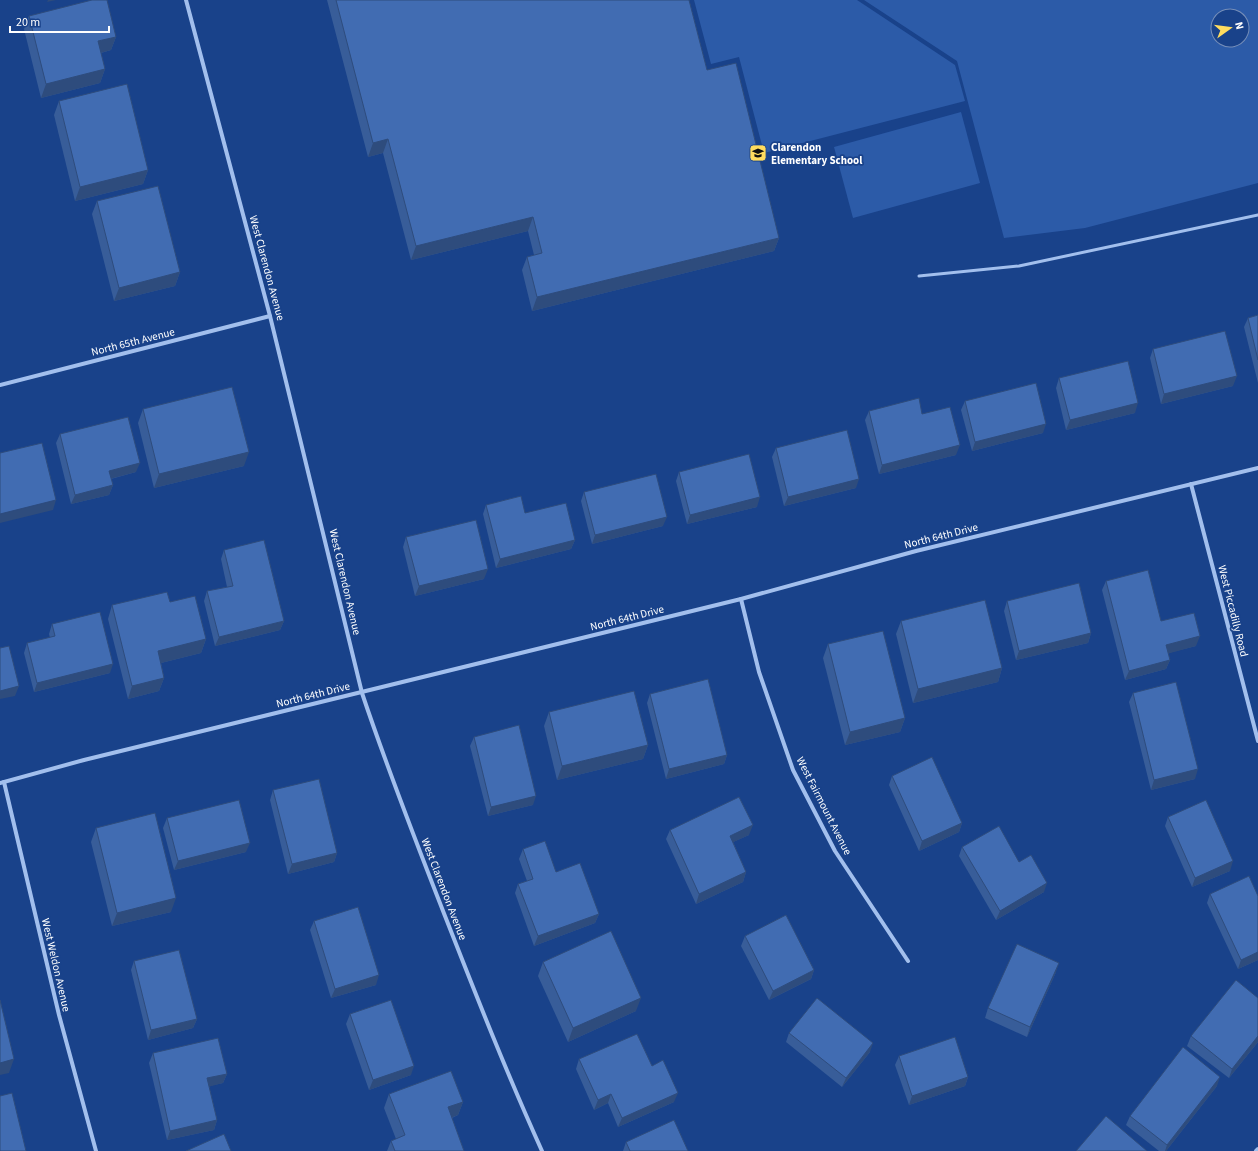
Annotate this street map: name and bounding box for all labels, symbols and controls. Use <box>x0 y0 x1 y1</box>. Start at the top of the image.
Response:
scale bar <box>10 8 109 34</box>
north arrow <box>1210 8 1250 48</box>
text: 20 m <box>16 14 40 31</box>
text: N <box>1231 20 1247 31</box>
place label: Clarendon Elementary School <box>771 140 863 168</box>
school or university icon: Clarendon Elementary School <box>748 143 768 163</box>
street label: West Clarendon Avenue <box>246 214 288 323</box>
street label: North 65th Avenue <box>90 324 177 360</box>
street label: North 64th Drive <box>903 519 980 552</box>
street label: West Clarendon Avenue <box>325 527 365 637</box>
street label: West Piccadilly Road <box>1214 564 1252 658</box>
street label: North 64th Drive <box>589 601 666 634</box>
street label: North 64th Drive <box>275 678 352 711</box>
street label: West Fairmount Avenue <box>793 754 856 858</box>
street label: West Clarendon Avenue <box>418 836 471 943</box>
street label: West Weldon Avenue <box>38 917 74 1014</box>

